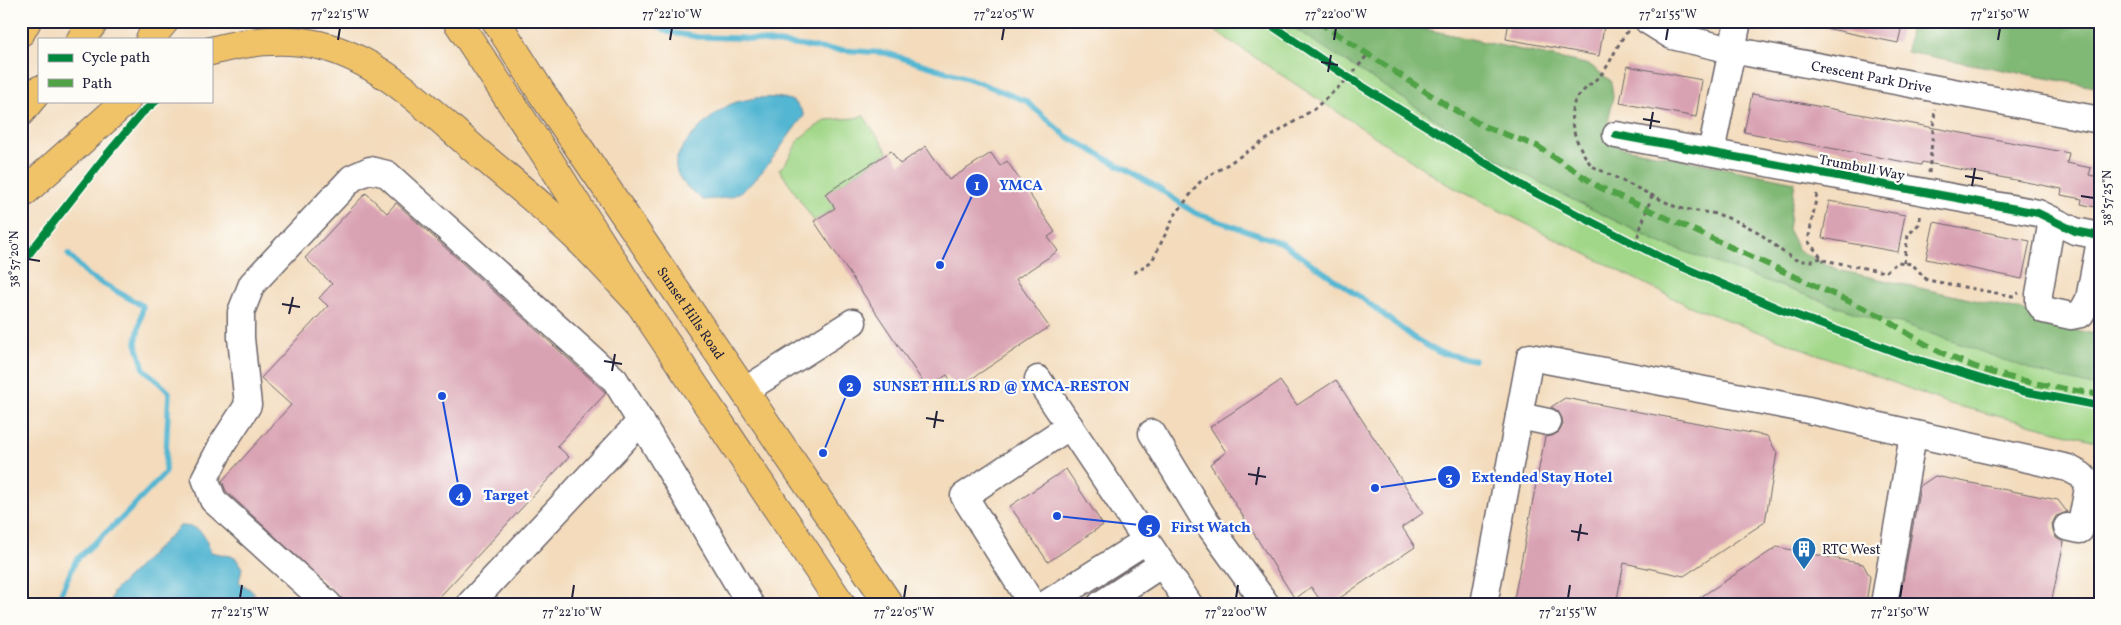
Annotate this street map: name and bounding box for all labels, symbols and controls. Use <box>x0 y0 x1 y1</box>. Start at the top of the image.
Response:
text: 77°22'15"W <box>311 7 369 23</box>
text: 77°22'10"W <box>642 7 702 23</box>
text: 77°22'05"W <box>974 7 1034 23</box>
text: 77°22'00"W <box>1305 7 1367 23</box>
text: 77°21'55"W <box>1639 7 1697 23</box>
text: 77°21'50"W <box>1971 7 2029 23</box>
legend <box>38 38 212 102</box>
text: Cycle path <box>82 48 150 69</box>
street label: Crescent Park Drive <box>1809 57 1934 99</box>
text: Path <box>82 74 112 95</box>
street label: Trumbull Way <box>1817 151 1907 186</box>
callout: YMCA <box>965 170 1053 200</box>
text: 38°57'25"N <box>2100 170 2116 226</box>
text: 1 <box>974 176 980 197</box>
text: YMCA <box>999 176 1043 197</box>
text: 38°57'20"N <box>7 230 23 287</box>
street label: Sunset Hills Road <box>652 264 728 364</box>
callout: SUNSET HILLS RD @ YMCA-RESTON <box>838 371 1140 401</box>
text: 2 <box>846 377 854 398</box>
text: SUNSET HILLS RD @ YMCA-RESTON <box>873 377 1129 398</box>
callout: Extended Stay Hotel <box>1437 462 1623 492</box>
text: 3 <box>1445 468 1453 489</box>
text: Extended Stay Hotel <box>1471 468 1613 489</box>
callout: Target <box>448 480 538 510</box>
text: 4 <box>455 486 465 507</box>
text: Target <box>483 486 529 507</box>
callout: First Watch <box>1136 511 1261 541</box>
text: 5 <box>1145 518 1153 539</box>
text: First Watch <box>1171 518 1251 539</box>
building icon: RTC West <box>1791 536 1817 570</box>
place label: RTC West <box>1822 541 1881 560</box>
text: 77°22'15"W <box>211 605 269 621</box>
text: 77°22'10"W <box>542 605 602 621</box>
text: 77°22'05"W <box>874 605 934 621</box>
text: 77°22'00"W <box>1205 605 1267 621</box>
text: 77°21'55"W <box>1539 605 1597 621</box>
text: 77°21'50"W <box>1871 605 1929 621</box>

